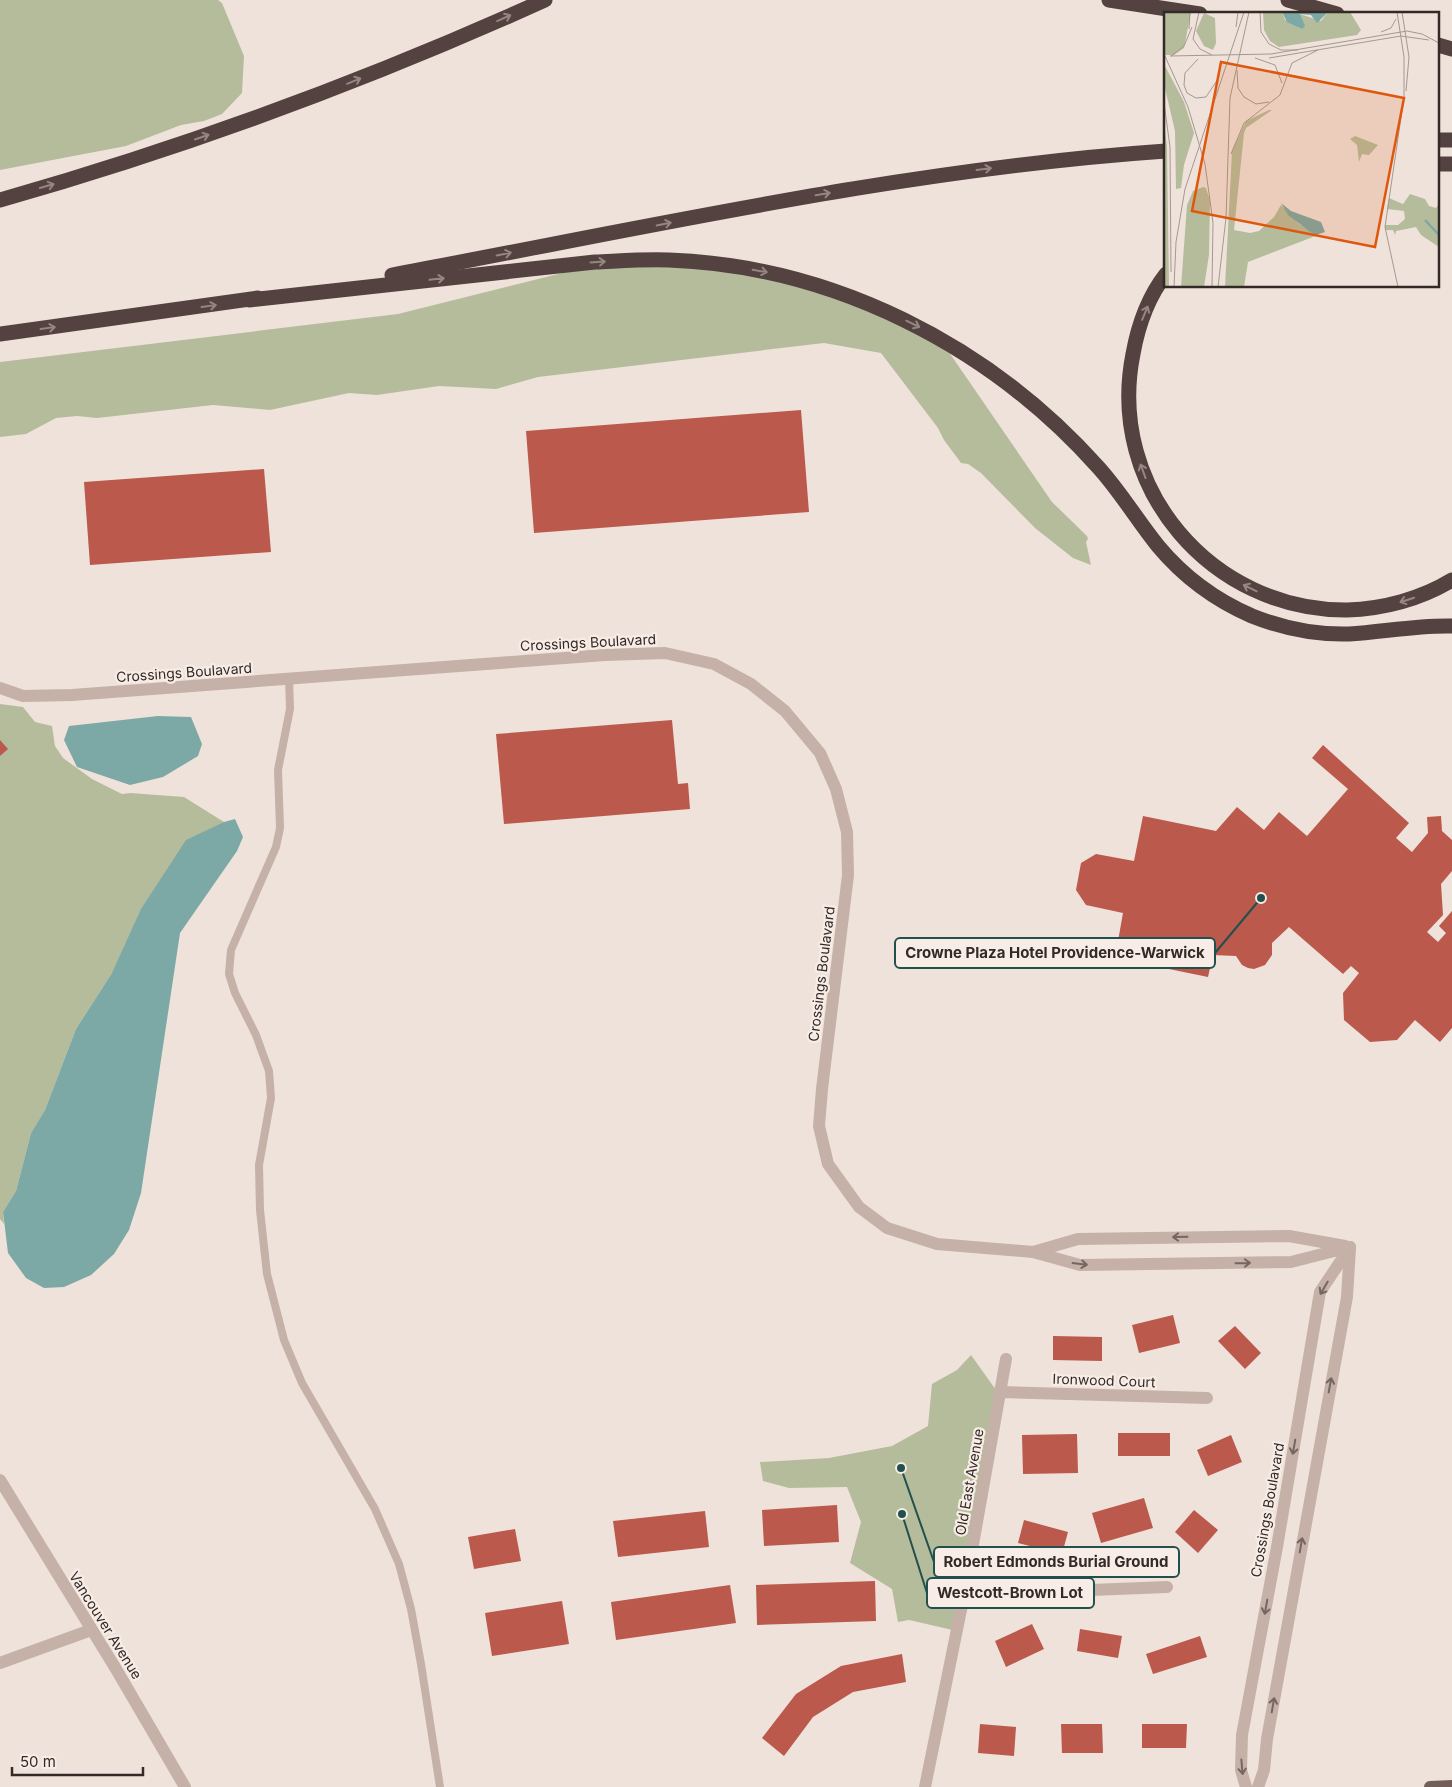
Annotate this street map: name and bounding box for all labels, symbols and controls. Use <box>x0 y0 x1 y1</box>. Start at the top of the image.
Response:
inset map <box>1164 12 1440 288</box>
one-way arrow <box>496 13 511 23</box>
one-way arrow <box>346 76 361 85</box>
one-way arrow <box>193 131 209 141</box>
one-way arrow <box>976 164 992 174</box>
one-way arrow <box>38 181 54 191</box>
one-way arrow <box>815 188 831 198</box>
one-way arrow <box>655 219 671 228</box>
one-way arrow <box>496 249 512 258</box>
one-way arrow <box>590 257 606 267</box>
one-way arrow <box>752 267 768 277</box>
one-way arrow <box>429 274 445 284</box>
one-way arrow <box>201 300 217 310</box>
one-way arrow <box>1141 306 1150 321</box>
one-way arrow <box>905 320 920 329</box>
one-way arrow <box>40 323 56 333</box>
one-way arrow <box>1138 464 1147 479</box>
one-way arrow <box>1242 583 1257 593</box>
one-way arrow <box>1400 595 1416 605</box>
street label: Crossings Boulavard <box>520 630 656 654</box>
street label: Crossings Boulavard <box>115 659 253 685</box>
street label: Crossings Boulavard <box>804 905 838 1043</box>
callout: Crowne Plaza Hotel Providence-Warwick <box>895 938 1215 968</box>
text: Crowne Plaza Hotel Providence-Warwick <box>905 943 1205 962</box>
one-way arrow <box>1172 1233 1188 1242</box>
one-way arrow <box>1234 1258 1250 1268</box>
one-way arrow <box>1072 1259 1088 1269</box>
one-way arrow <box>1319 1280 1329 1295</box>
street label: Ironwood Court <box>1052 1370 1156 1390</box>
one-way arrow <box>1326 1377 1336 1393</box>
street label: Old East Avenue <box>951 1427 987 1537</box>
one-way arrow <box>1288 1438 1298 1454</box>
street label: Crossings Boulavard <box>1247 1441 1287 1579</box>
one-way arrow <box>1296 1537 1306 1553</box>
callout: Robert Edmonds Burial Ground <box>934 1547 1179 1577</box>
text: Robert Edmonds Burial Ground <box>943 1552 1169 1571</box>
street label: Vancouver Avenue <box>66 1568 146 1682</box>
callout: Westcott-Brown Lot <box>927 1578 1094 1608</box>
text: Westcott-Brown Lot <box>937 1583 1084 1602</box>
one-way arrow <box>1260 1598 1270 1614</box>
one-way arrow <box>1268 1697 1278 1713</box>
scale bar <box>12 1744 144 1776</box>
text: 50 m <box>20 1752 56 1771</box>
one-way arrow <box>1237 1759 1247 1775</box>

